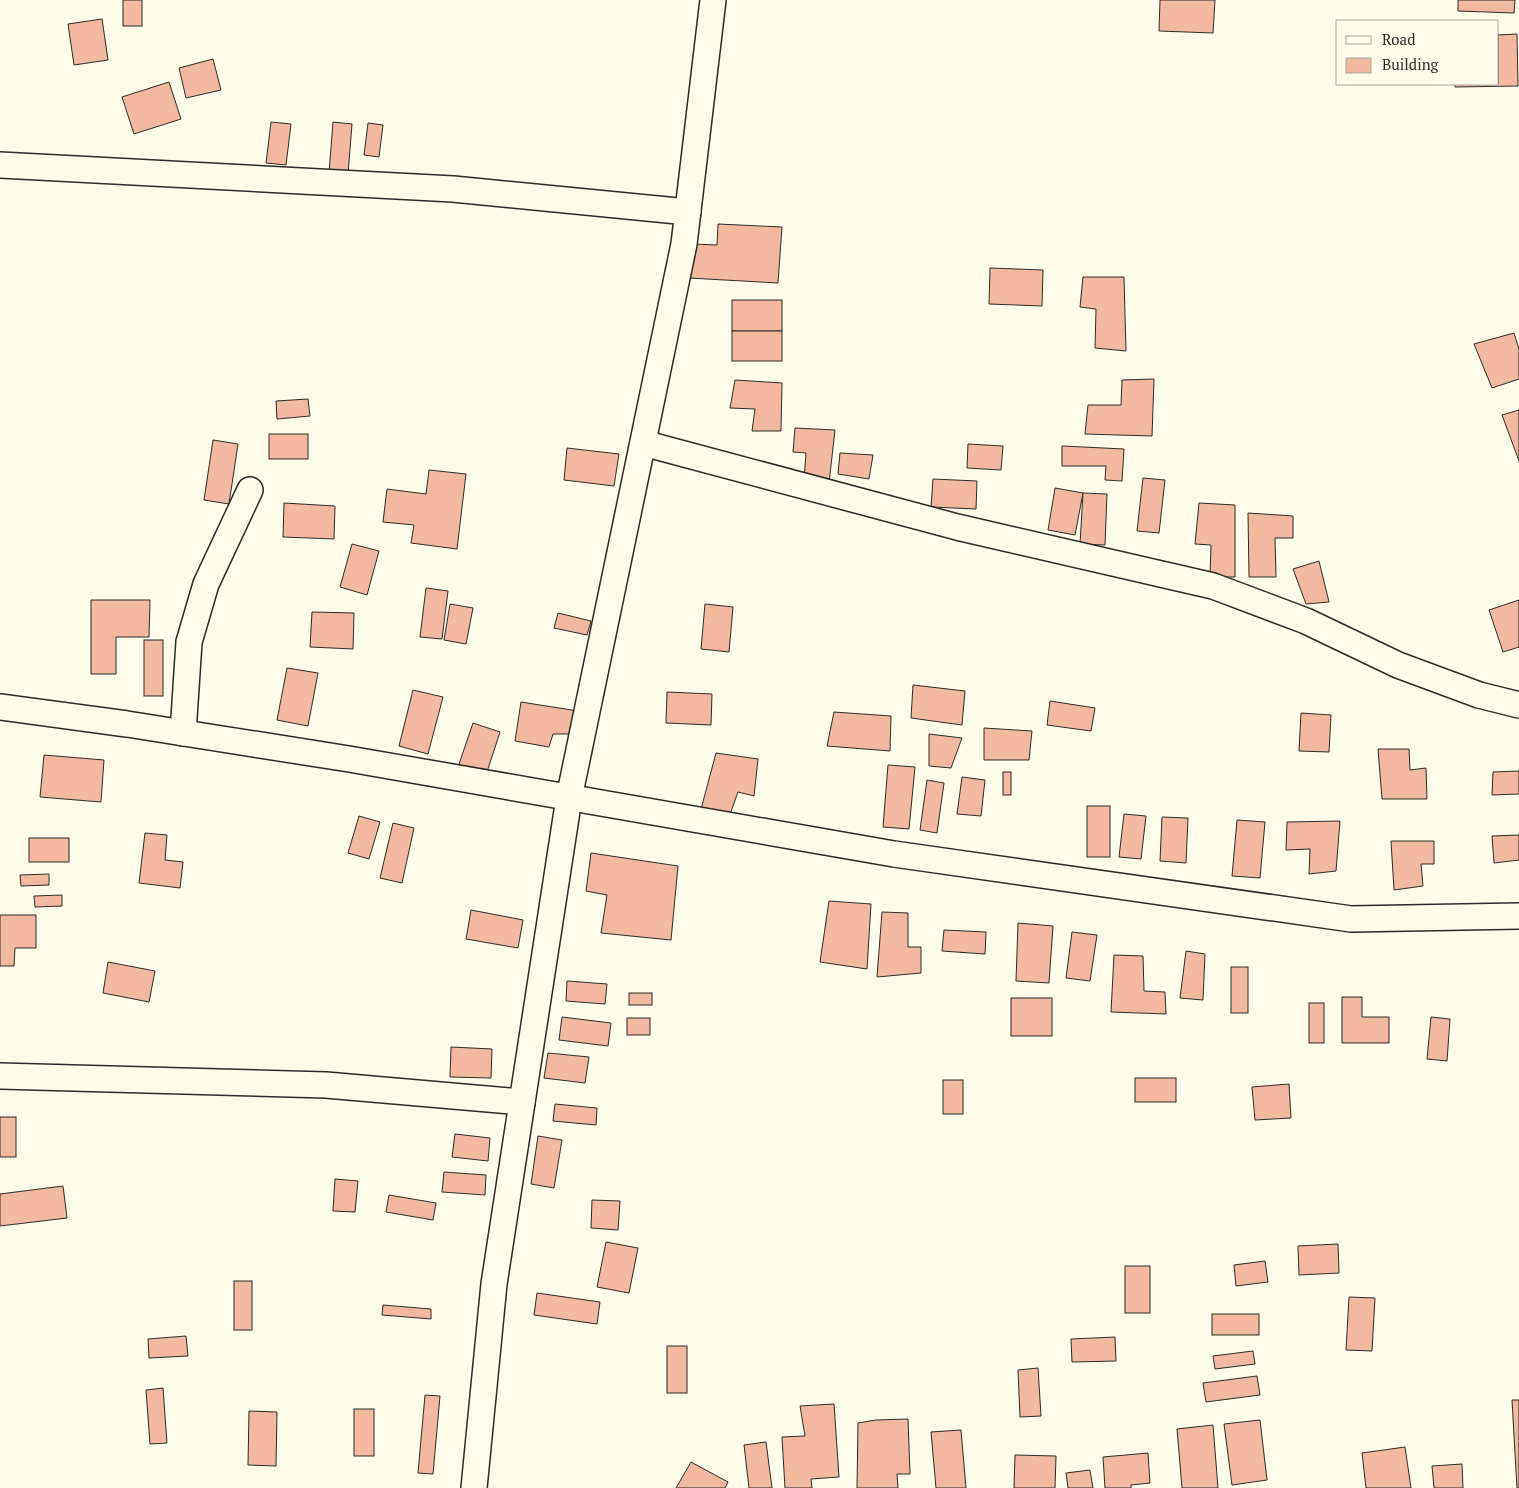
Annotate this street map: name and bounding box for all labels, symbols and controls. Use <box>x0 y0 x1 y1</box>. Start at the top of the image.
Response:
legend <box>1336 20 1499 85</box>
text: Road <box>1382 29 1415 49</box>
text: Building <box>1382 54 1440 74</box>

